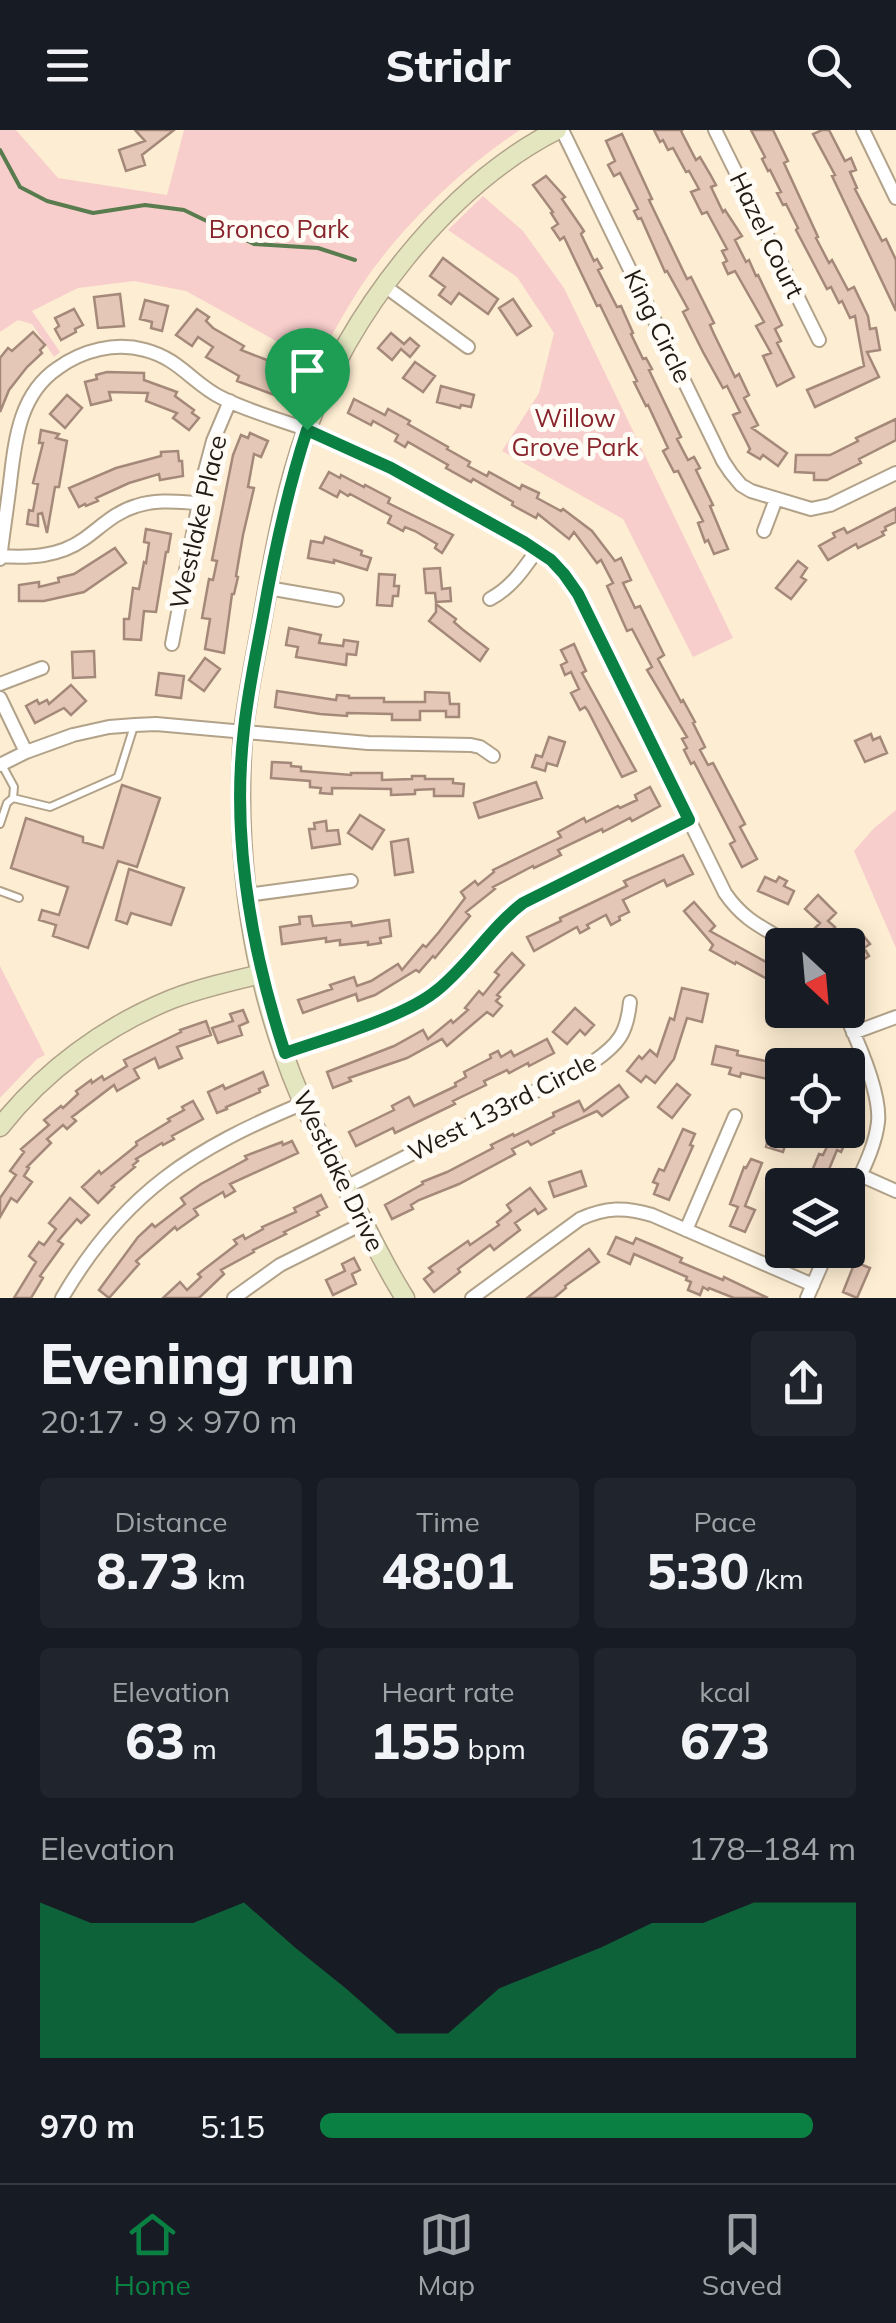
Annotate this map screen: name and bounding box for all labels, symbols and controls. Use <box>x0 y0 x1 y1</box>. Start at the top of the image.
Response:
text: Stridr <box>386 37 510 93</box>
icon: menu <box>40 38 95 93</box>
icon: search <box>801 38 856 93</box>
street label: Hazel Court <box>724 167 811 303</box>
park label: Bronco Park <box>209 213 350 244</box>
street label: King Circle <box>618 264 699 387</box>
pin <box>265 328 350 431</box>
icon: arrive <box>280 343 335 398</box>
park label: Willow Grove Park <box>511 402 640 462</box>
street label: Westlake Place <box>162 432 233 612</box>
north arrow <box>765 928 865 1028</box>
map controls <box>765 928 865 1268</box>
street label: West 133rd Circle <box>403 1046 601 1167</box>
button: locate <box>765 1048 865 1148</box>
street label: Westlake Drive <box>287 1085 392 1256</box>
button: layers <box>765 1168 865 1268</box>
text: Evening run <box>40 1329 355 1398</box>
button: share <box>751 1331 856 1436</box>
text: 20:17 · 9 × 970 m <box>40 1401 297 1441</box>
text: Distance <box>114 1504 228 1539</box>
text: Time <box>416 1504 480 1539</box>
text: Pace <box>693 1504 757 1539</box>
text: 8.73 <box>96 1539 199 1602</box>
text: 48:01 <box>382 1539 515 1602</box>
text: 5:30 <box>646 1539 749 1602</box>
text: km <box>199 1561 246 1596</box>
text: /km <box>749 1561 804 1596</box>
text: Elevation <box>112 1674 230 1709</box>
text: Heart rate <box>381 1674 515 1709</box>
text: kcal <box>699 1674 751 1709</box>
text: 63 <box>125 1709 185 1772</box>
text: 155 <box>370 1709 460 1772</box>
text: 673 <box>680 1709 770 1772</box>
text: m <box>185 1731 217 1766</box>
text: bpm <box>460 1731 526 1766</box>
text: Elevation <box>40 1828 175 1868</box>
text: 178–184 m <box>688 1828 856 1868</box>
text: 970 m <box>40 2106 135 2146</box>
text: 5:15 <box>200 2106 265 2146</box>
tab: Home <box>113 2207 191 2302</box>
tab: Map <box>417 2207 475 2302</box>
tab: Saved <box>702 2207 783 2302</box>

